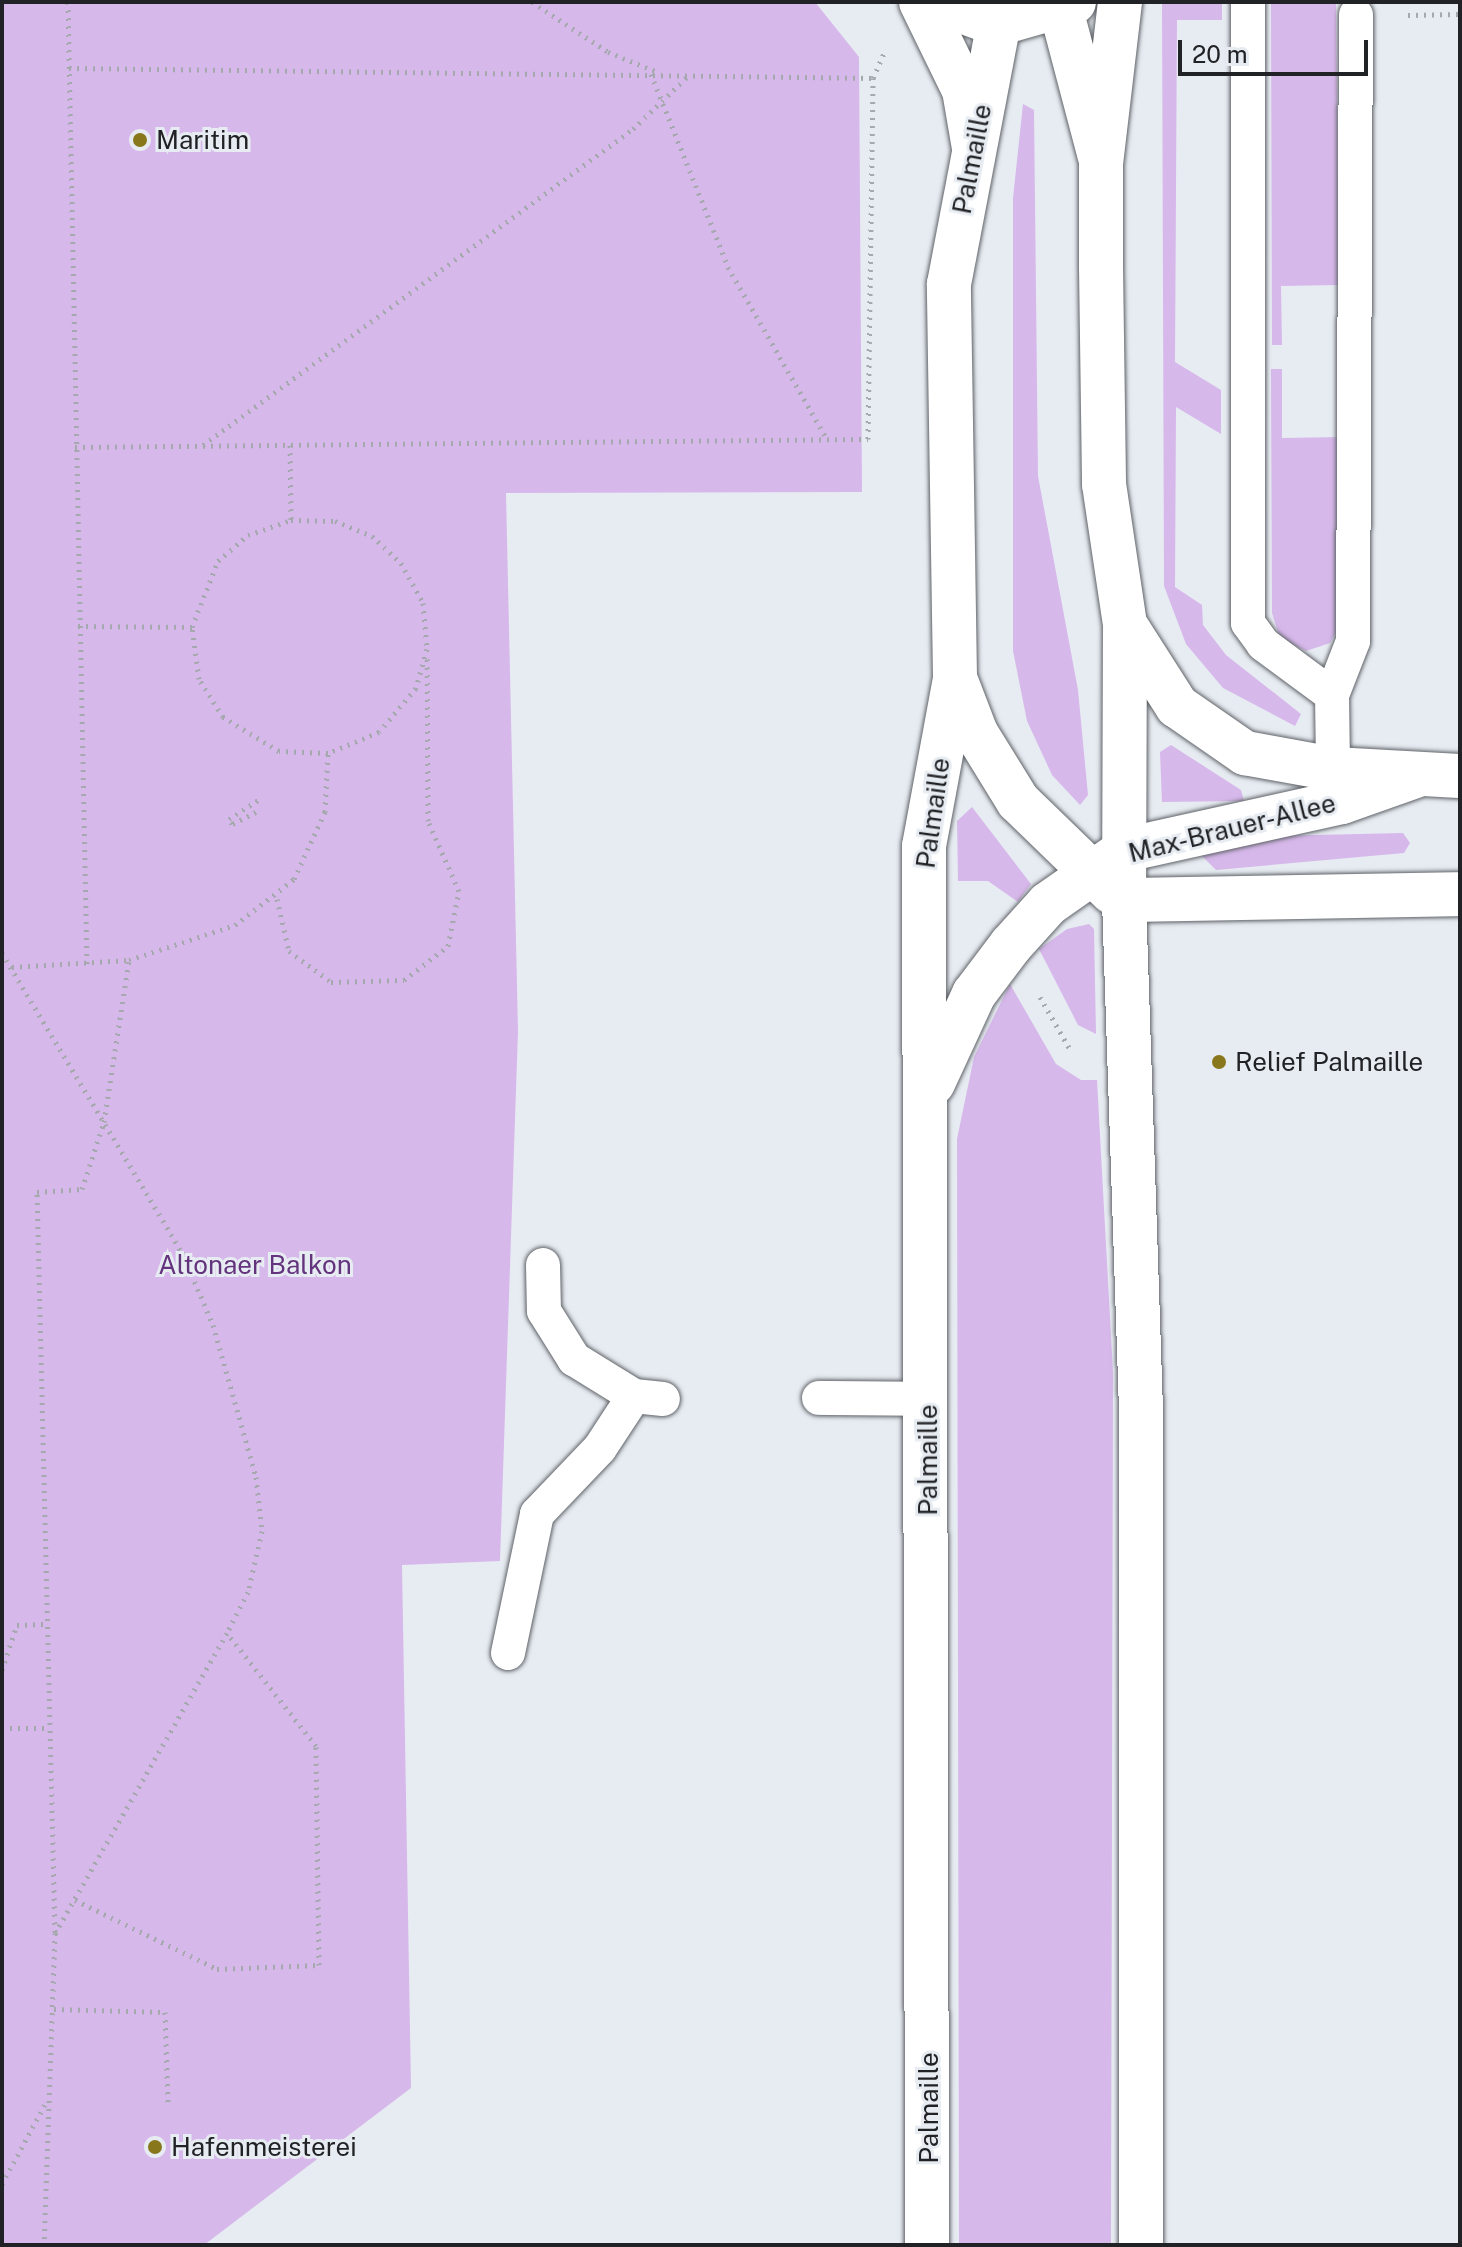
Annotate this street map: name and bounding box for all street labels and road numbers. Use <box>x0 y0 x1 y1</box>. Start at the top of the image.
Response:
street label: Palmaille <box>946 101 998 217</box>
street label: Palmaille <box>910 756 956 870</box>
street label: Max-Brauer-Allee <box>1125 787 1339 869</box>
street label: Palmaille <box>912 1404 944 1516</box>
street label: Palmaille <box>913 2052 945 2164</box>

